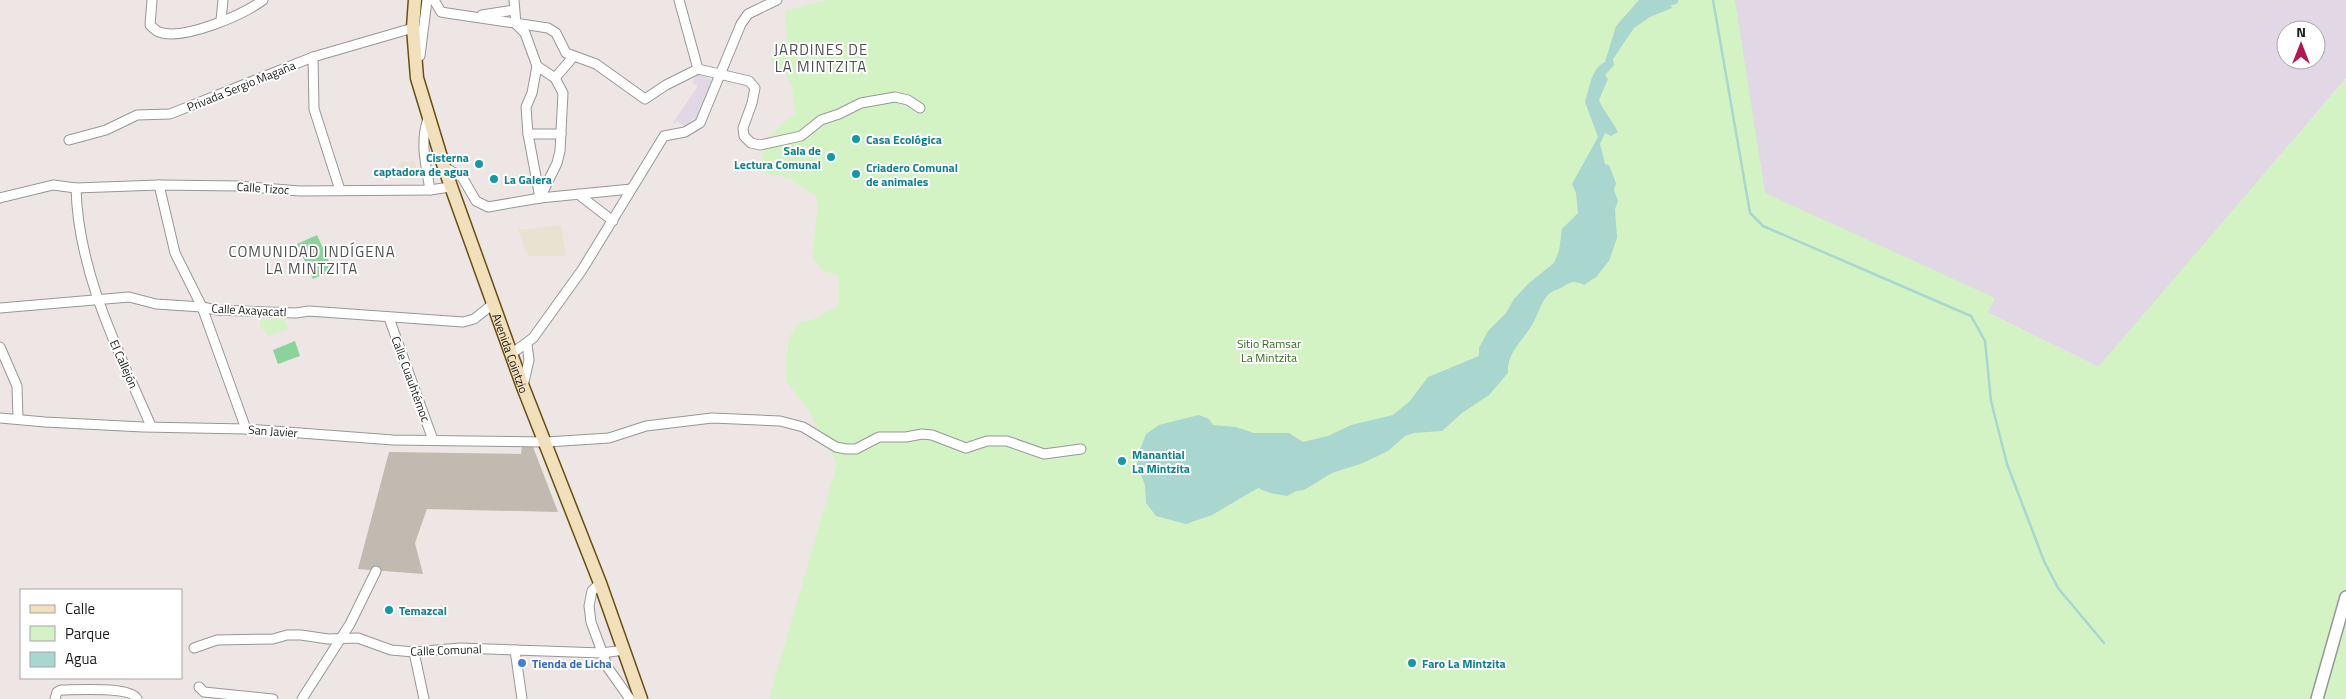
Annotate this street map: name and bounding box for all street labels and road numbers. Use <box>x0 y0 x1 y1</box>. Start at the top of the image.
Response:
street label: Privada Sergio Magaña <box>184 56 298 116</box>
street label: Calle Tizoc <box>236 177 290 199</box>
street label: Calle Axayacatl <box>211 299 287 321</box>
street label: Avenida Cointzio <box>488 311 534 396</box>
street label: Calle Cuauhtémoc <box>387 333 435 425</box>
street label: El Callejón <box>105 337 143 391</box>
street label: San Javier <box>248 420 298 442</box>
street label: Calle Comunal <box>410 639 482 661</box>

